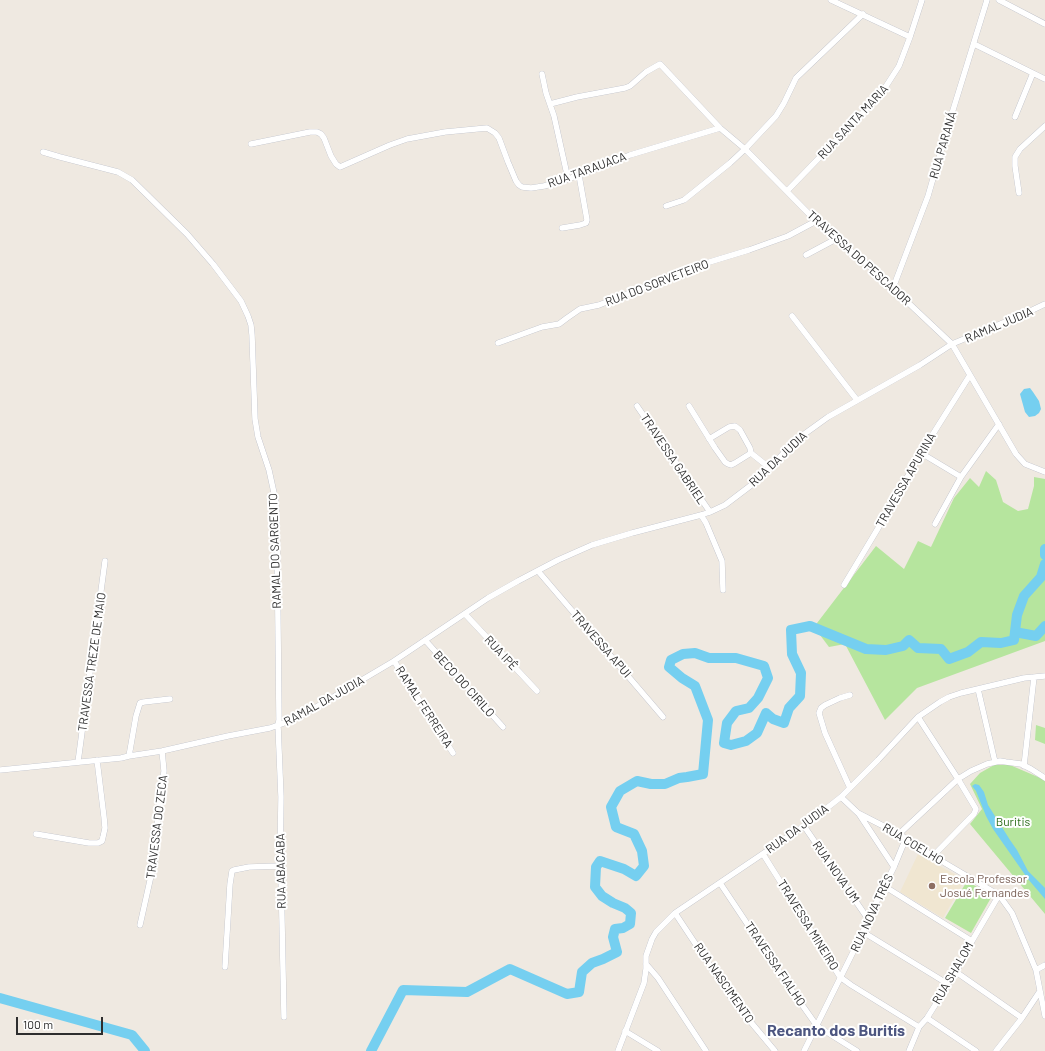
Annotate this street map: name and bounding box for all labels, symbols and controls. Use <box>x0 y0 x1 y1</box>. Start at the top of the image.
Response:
street label: RUA SANTA MARIA <box>815 82 891 162</box>
street label: RUA PARANÁ <box>927 110 959 180</box>
street label: RUA TARAUACA <box>546 149 628 191</box>
street label: TRAVESSA DO PESCADOR <box>804 208 914 308</box>
street label: RUA DO SORVETEIRO <box>603 257 711 309</box>
street label: RAMAL JUDIA <box>963 304 1035 346</box>
street label: TRAVESSA GABRIEL <box>637 411 709 507</box>
street label: RUA DA JUDIA <box>746 428 810 490</box>
street label: TRAVESSA APURINA <box>873 430 939 530</box>
street label: RAMAL DO SARGENTO <box>266 493 284 609</box>
street label: TRAVESSA TREZE DE MAIO <box>75 591 109 733</box>
street label: TRAVESSA APUI <box>568 607 634 681</box>
street label: RUA IPÊ <box>481 633 521 673</box>
street label: BECO DO CIRILO <box>430 648 498 720</box>
street label: RAMAL FERREIRA <box>392 664 456 750</box>
street label: RAMAL DA JUDIA <box>281 673 367 729</box>
street label: TRAVESSA DO ZECA <box>143 774 171 880</box>
street label: RUA DA JUDIA <box>763 801 831 857</box>
park label: Buritis <box>996 815 1030 829</box>
street label: RUA COELHO <box>880 820 946 868</box>
street label: RUA ABACABA <box>273 833 289 909</box>
street label: RUA NOVA UM <box>809 838 863 906</box>
street label: RUA NOVA TRÊS <box>848 872 896 954</box>
place label: Escola Professor Josué Fernandes <box>940 872 1029 900</box>
street label: TRAVESSA MINEIRO <box>774 877 842 973</box>
marker: Escola Professor Josué Fernandes <box>927 881 937 891</box>
street label: TRAVESSA FIALHO <box>741 919 809 1009</box>
street label: RUA SHALOM <box>929 939 977 1007</box>
street label: RUA NASCIMENTO <box>691 940 757 1026</box>
scale bar <box>18 1009 105 1035</box>
text: 100 m <box>23 1017 53 1031</box>
district label: Recanto dos Buritís <box>767 1021 905 1041</box>

